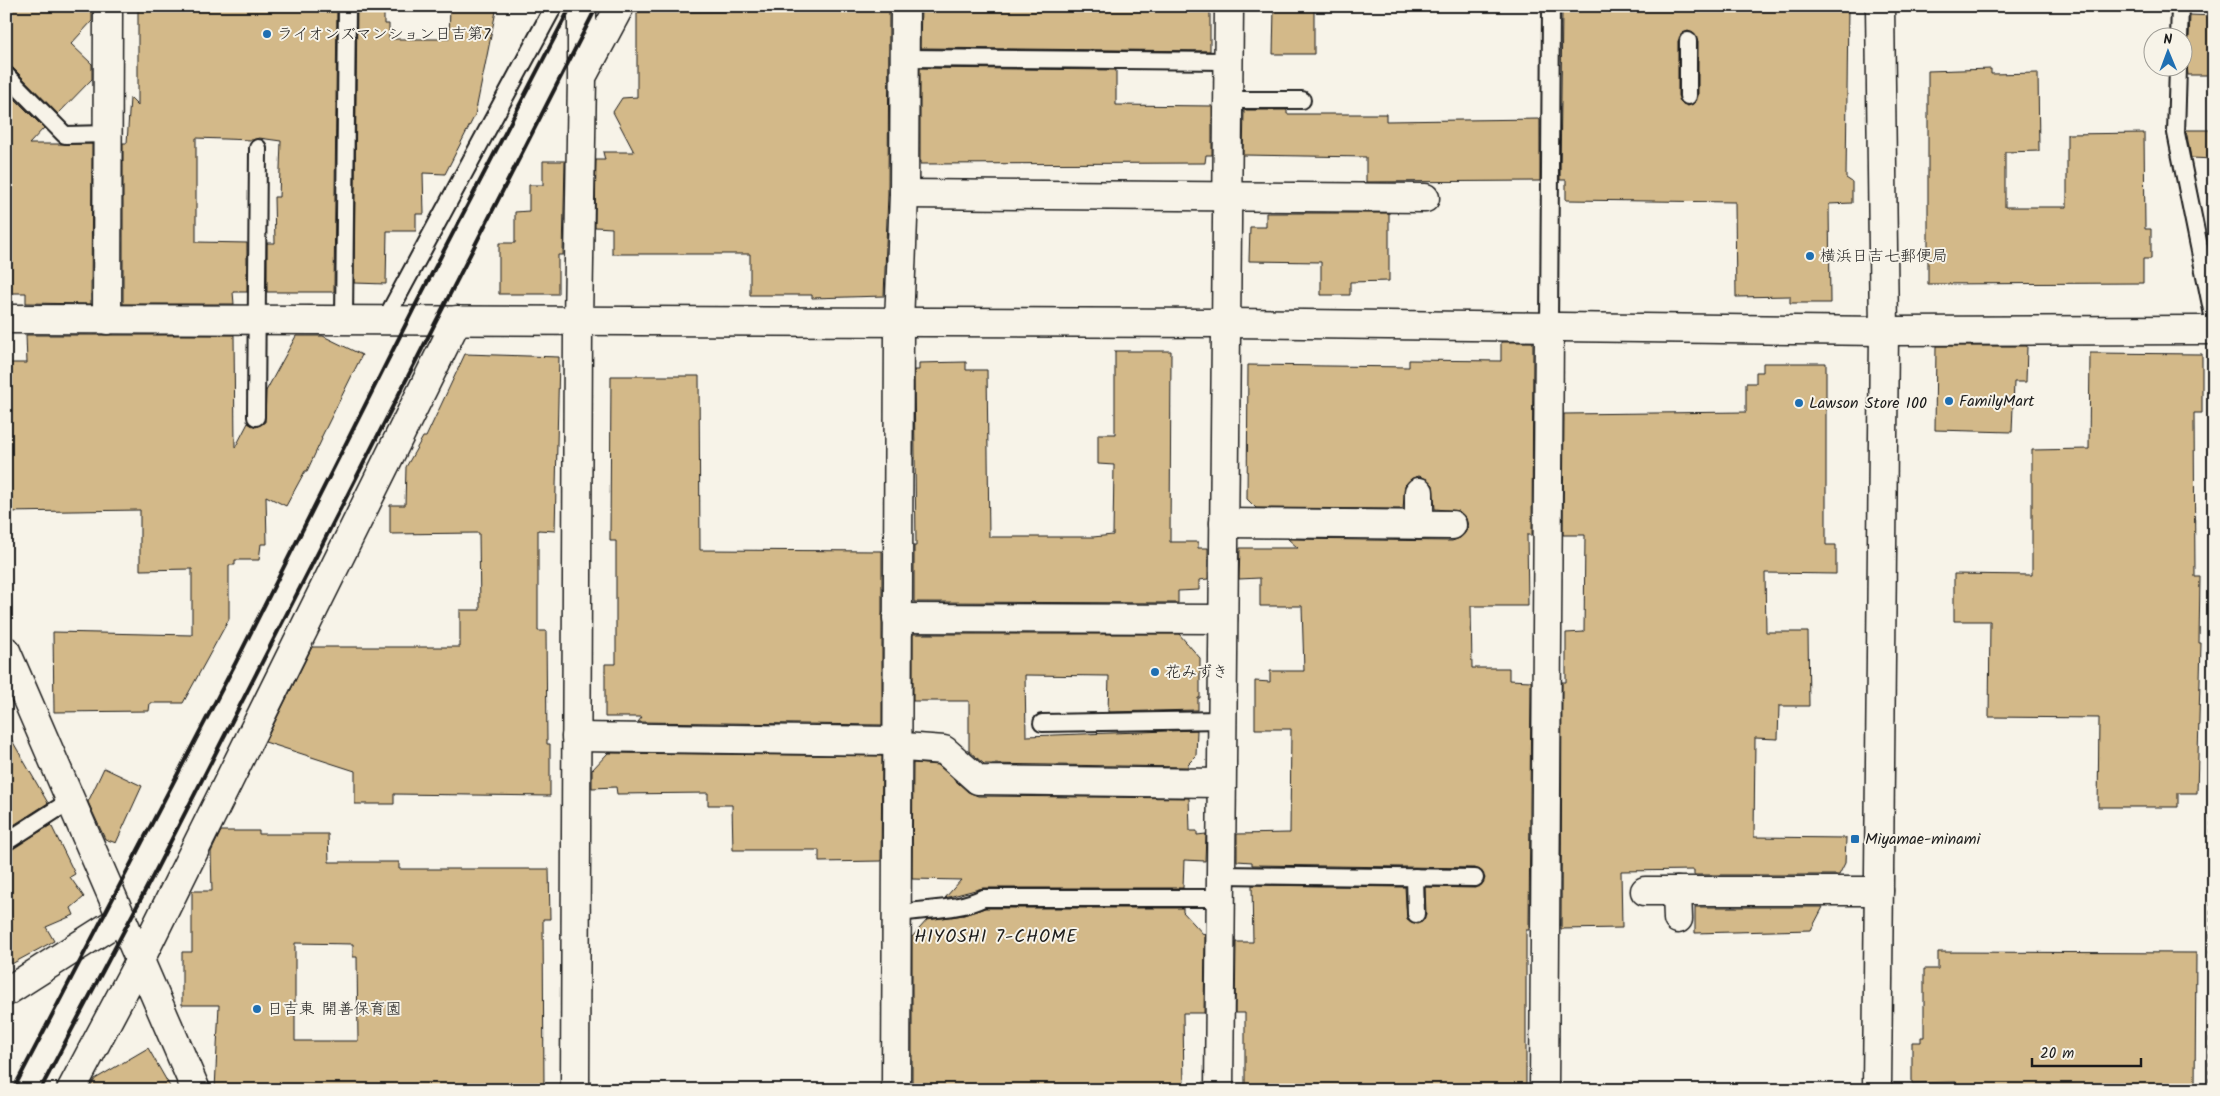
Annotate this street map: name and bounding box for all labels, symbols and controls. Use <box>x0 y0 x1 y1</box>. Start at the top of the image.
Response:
place label: ライオンズマンション日吉第7 <box>277 22 491 47</box>
marker: ライオンズマンション日吉第7 <box>261 28 273 40</box>
north arrow <box>2142 28 2192 78</box>
text: N <box>2163 29 2173 51</box>
place label: 横浜日吉七郵便局 <box>1820 244 1948 269</box>
marker: 横浜日吉七郵便局 <box>1804 250 1816 262</box>
place label: FamilyMart <box>1959 389 2035 414</box>
place label: Lawson Store 100 <box>1809 391 1927 416</box>
marker: FamilyMart <box>1943 395 1955 407</box>
marker: Lawson Store 100 <box>1793 397 1805 409</box>
place label: 花みずき <box>1165 660 1228 685</box>
marker: 花みずき <box>1149 666 1161 678</box>
place label: Miyamae-minami <box>1865 827 1982 852</box>
marker: Miyamae-minami <box>1849 833 1861 845</box>
district label: HIYOSHI 7-CHOME <box>914 923 1078 952</box>
place label: 日吉東 開善保育園 <box>267 997 401 1022</box>
marker: 日吉東 開善保育園 <box>251 1003 263 1015</box>
scale bar <box>2032 1036 2141 1068</box>
text: 20 m <box>2040 1042 2074 1066</box>

